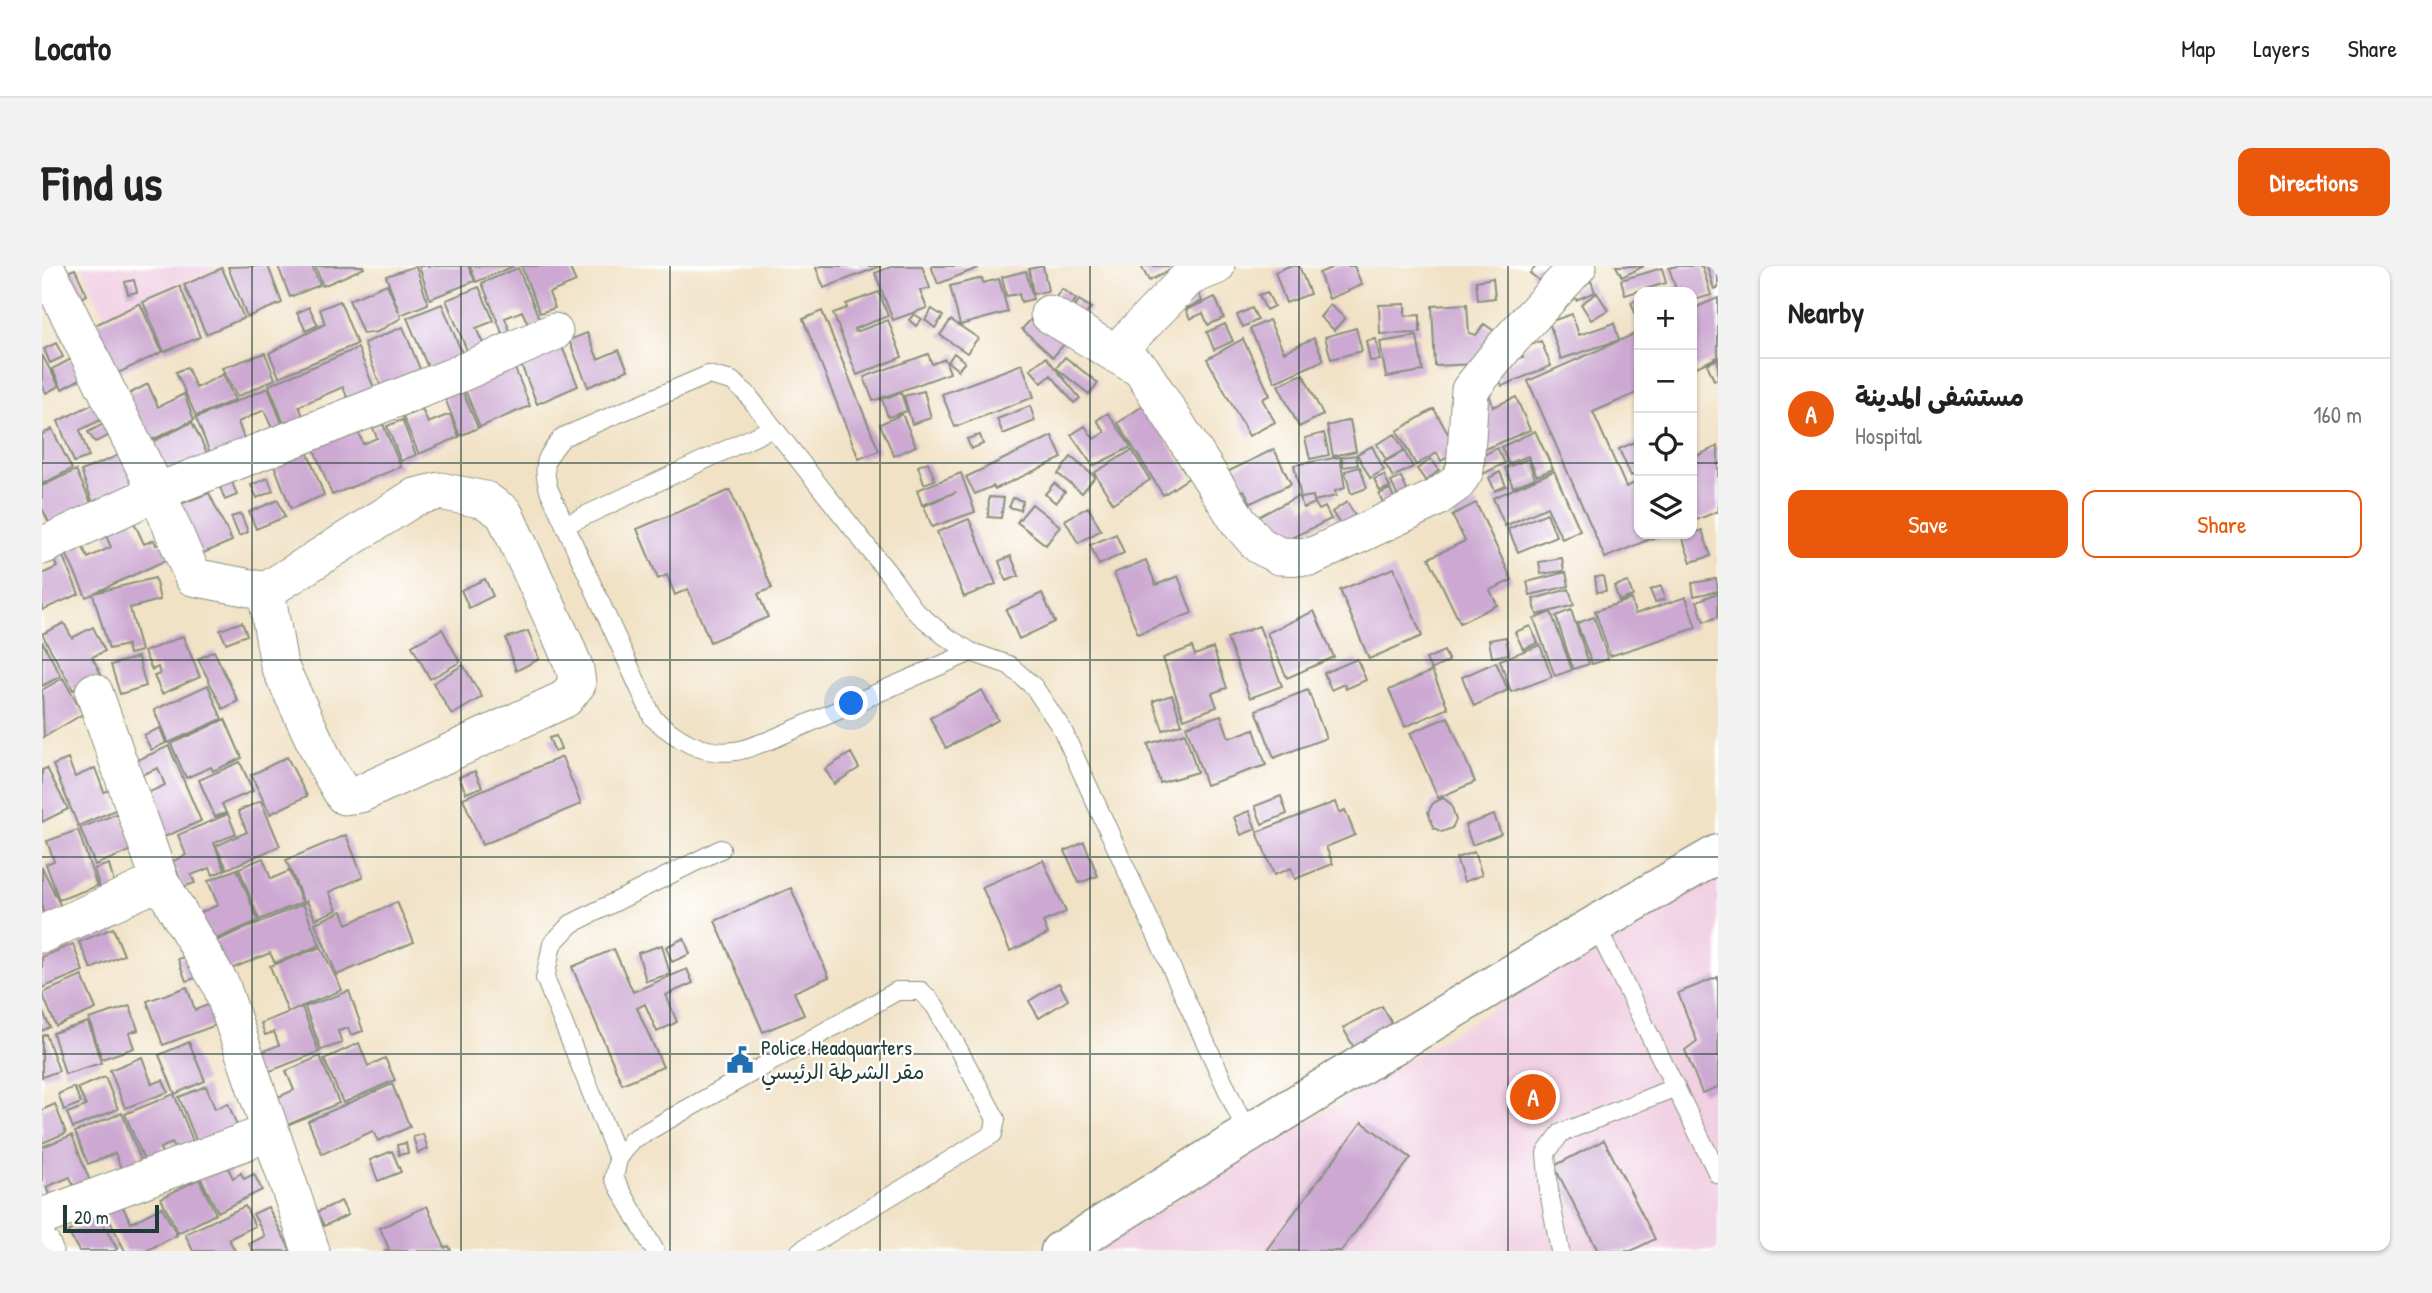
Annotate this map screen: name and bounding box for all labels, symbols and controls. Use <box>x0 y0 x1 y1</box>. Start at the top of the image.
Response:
text: Locato <box>35 26 111 70</box>
text: Map <box>2181 32 2215 64</box>
text: Layers <box>2253 32 2310 64</box>
text: Share <box>2348 32 2397 64</box>
button: Directions <box>2238 148 2390 216</box>
text: Find us <box>42 149 162 215</box>
map controls <box>1634 287 1697 539</box>
button: + <box>1634 287 1697 350</box>
text: Nearby <box>1788 292 1864 332</box>
button: − <box>1634 350 1697 413</box>
text: مستشفى المدينة <box>1855 379 2024 414</box>
text: A <box>1805 399 1817 430</box>
text: 160 m <box>2313 399 2362 430</box>
button: locate <box>1634 413 1697 476</box>
text: Hospital <box>1855 420 1922 451</box>
button: layers <box>1634 476 1697 539</box>
button: Save <box>1788 490 2068 558</box>
button: Share <box>2082 490 2362 558</box>
your location <box>834 686 868 720</box>
place label: Police Headquarters مقر الشرطة الرئيسي <box>761 1033 924 1091</box>
public building icon: Police Headquarters مقر الشرطة الرئيسي <box>725 1045 755 1075</box>
pin: A <box>1510 1071 1556 1123</box>
scale bar <box>63 1202 159 1234</box>
text: 20 m <box>74 1204 109 1230</box>

